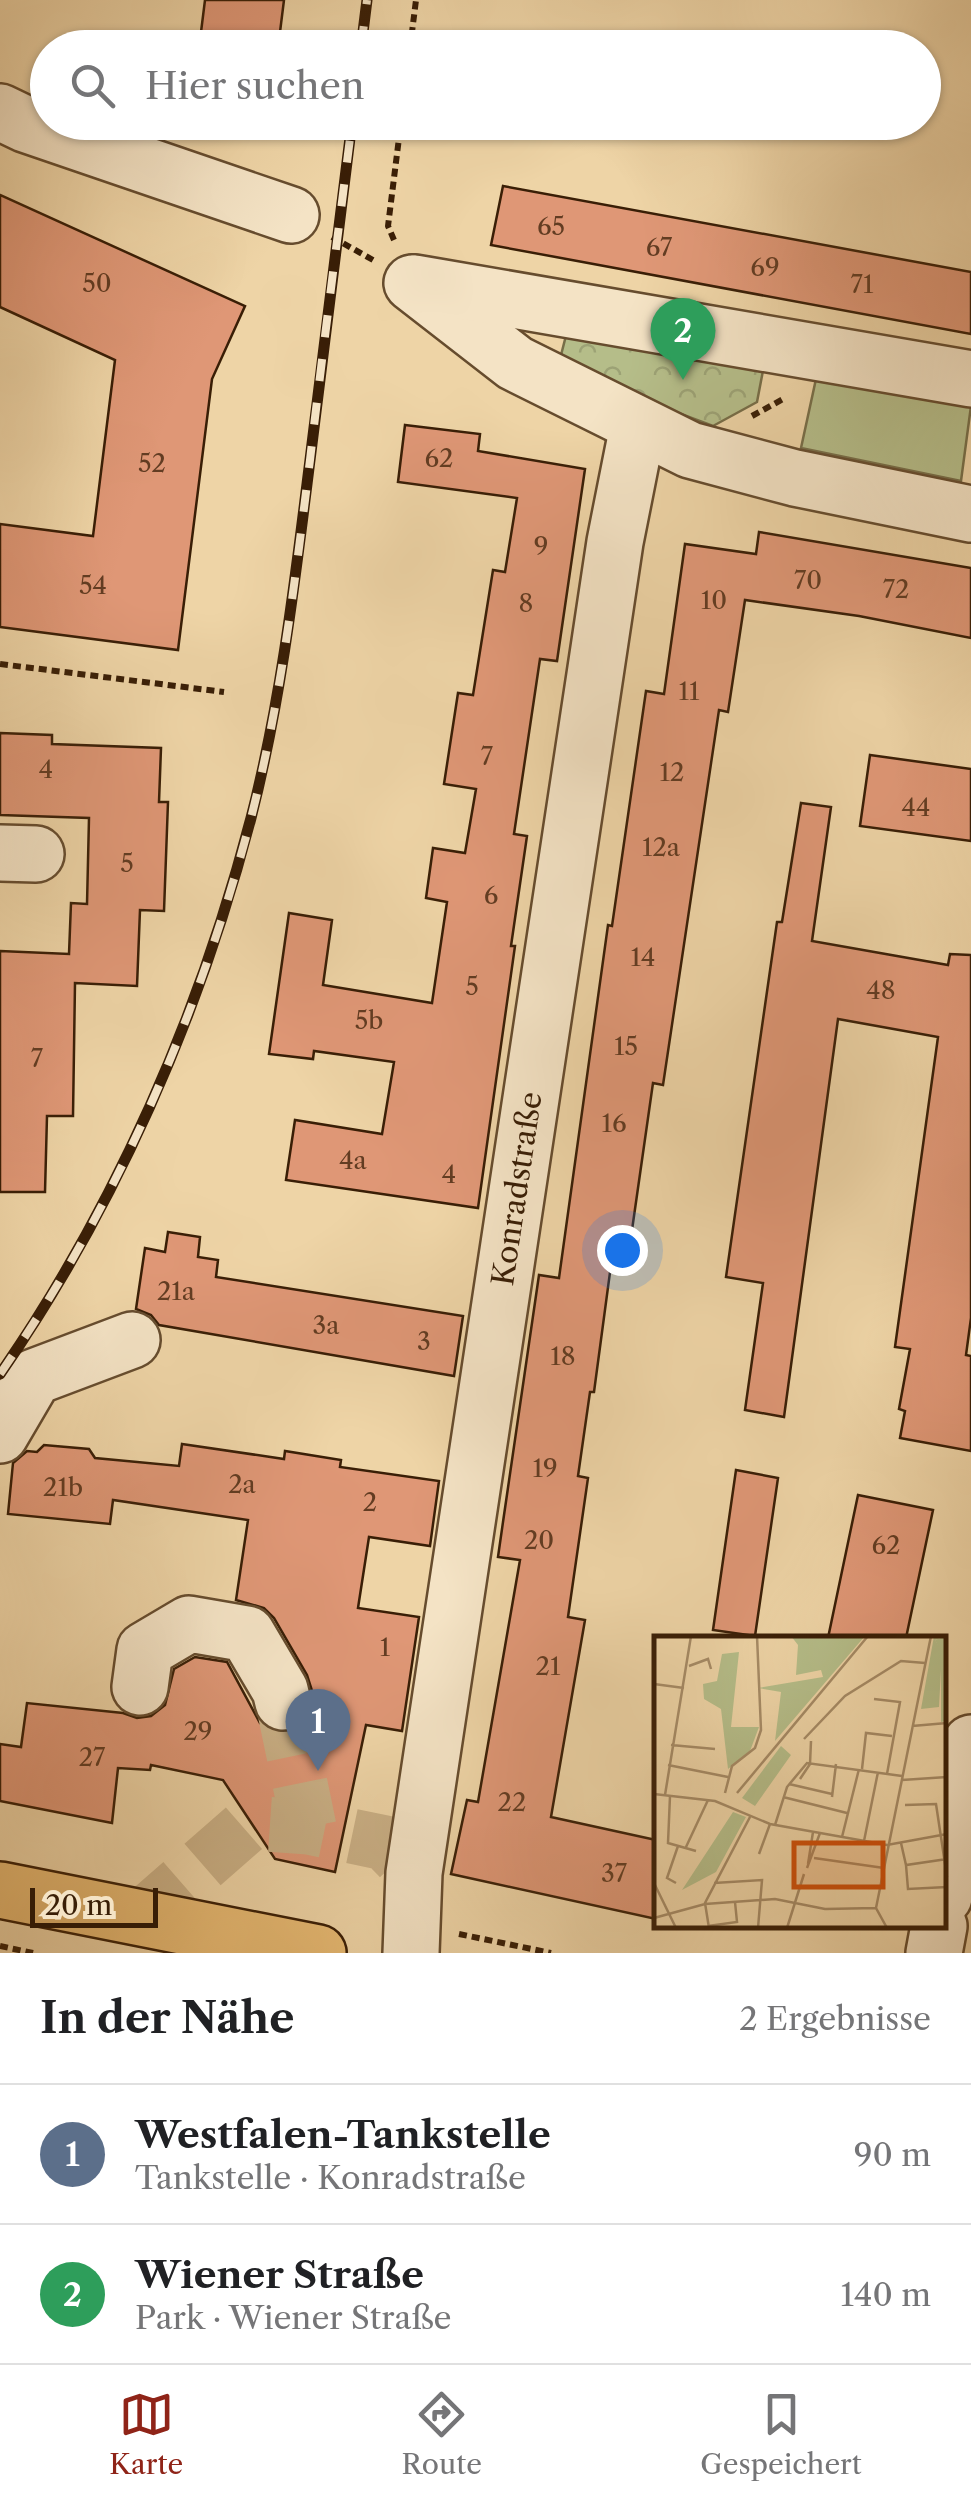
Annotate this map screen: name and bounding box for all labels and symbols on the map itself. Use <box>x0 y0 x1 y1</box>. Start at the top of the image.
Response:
house number: 65 <box>537 211 565 242</box>
house number: 67 <box>646 232 673 263</box>
house number: 69 <box>750 252 780 283</box>
house number: 50 <box>82 268 112 299</box>
house number: 71 <box>851 269 874 300</box>
pin: 2 <box>650 298 716 380</box>
house number: 62 <box>424 443 454 474</box>
house number: 52 <box>138 448 166 479</box>
house number: 9 <box>534 531 548 562</box>
house number: 70 <box>794 565 822 596</box>
house number: 54 <box>79 570 107 601</box>
house number: 72 <box>883 574 909 605</box>
house number: 10 <box>701 585 727 616</box>
house number: 8 <box>519 588 533 619</box>
house number: 11 <box>678 676 700 707</box>
house number: 7 <box>481 741 494 772</box>
house number: 4 <box>39 754 53 785</box>
house number: 12 <box>660 757 684 788</box>
house number: 44 <box>902 792 930 823</box>
house number: 12a <box>642 832 681 863</box>
house number: 5 <box>120 848 134 879</box>
house number: 6 <box>484 880 498 911</box>
house number: 14 <box>631 942 655 973</box>
house number: 5 <box>465 971 479 1002</box>
house number: 48 <box>866 975 896 1006</box>
house number: 5b <box>355 1005 383 1036</box>
house number: 15 <box>614 1031 638 1062</box>
house number: 7 <box>31 1043 44 1074</box>
street label: Konradstraße <box>484 1089 550 1288</box>
house number: 16 <box>601 1108 627 1139</box>
house number: 4a <box>339 1145 368 1176</box>
house number: 4 <box>442 1159 456 1190</box>
your location <box>597 1225 648 1276</box>
house number: 21a <box>157 1276 196 1307</box>
house number: 3a <box>313 1310 340 1341</box>
house number: 3 <box>417 1326 431 1357</box>
house number: 18 <box>550 1341 576 1372</box>
house number: 19 <box>532 1453 558 1484</box>
house number: 2a <box>228 1469 257 1500</box>
house number: 21b <box>43 1472 83 1503</box>
house number: 2 <box>363 1487 377 1518</box>
house number: 20 <box>524 1525 554 1556</box>
house number: 62 <box>871 1530 901 1561</box>
house number: 1 <box>380 1632 391 1663</box>
inset map <box>654 1636 946 1928</box>
house number: 21 <box>536 1651 561 1682</box>
pin: 1 <box>286 1688 350 1771</box>
house number: 29 <box>183 1716 213 1747</box>
house number: 27 <box>79 1742 106 1773</box>
house number: 22 <box>498 1787 526 1818</box>
house number: 37 <box>601 1858 628 1889</box>
scale bar <box>30 1883 158 1928</box>

